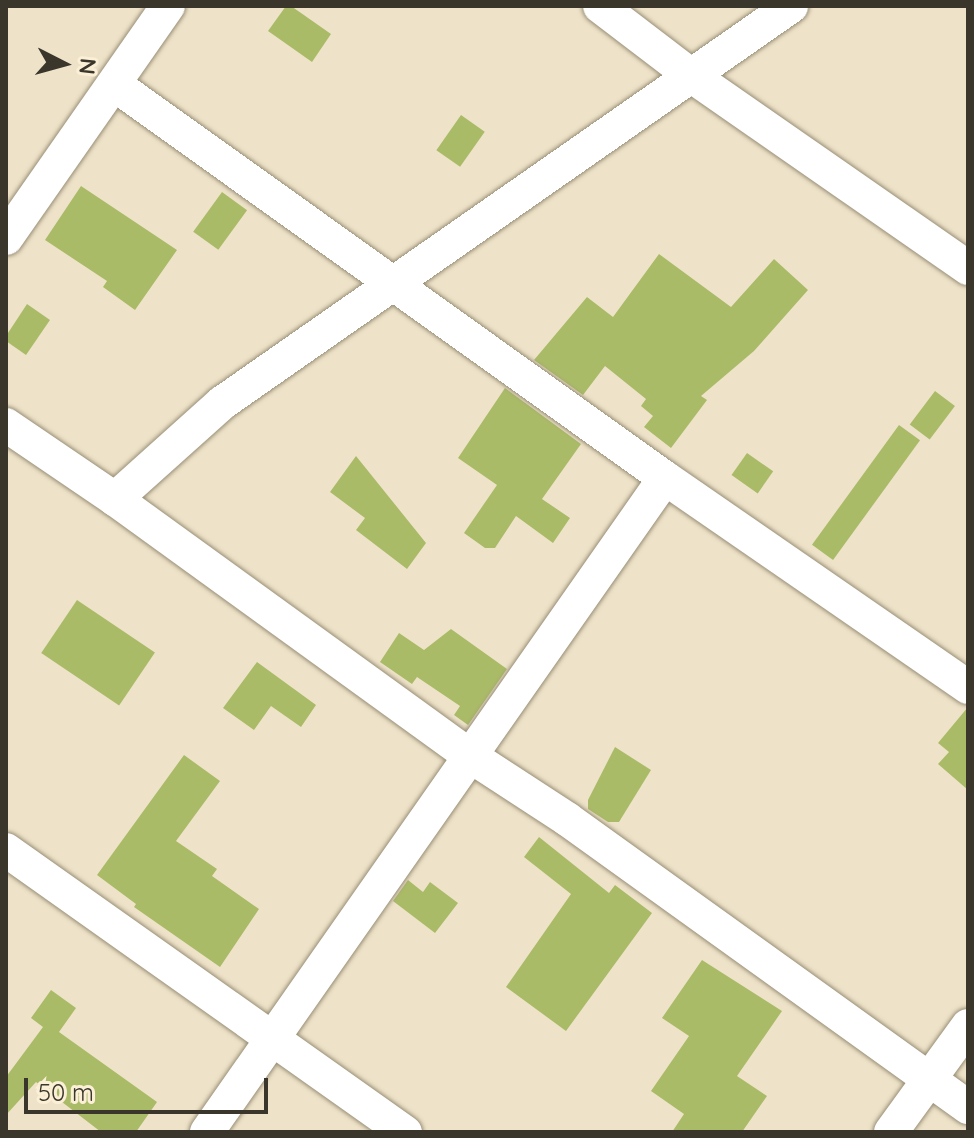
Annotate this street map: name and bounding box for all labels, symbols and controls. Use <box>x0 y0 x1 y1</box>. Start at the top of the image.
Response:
north arrow <box>24 24 104 104</box>
text: N <box>73 57 103 76</box>
scale bar <box>28 1062 272 1112</box>
text: 50 m <box>38 1077 94 1107</box>

